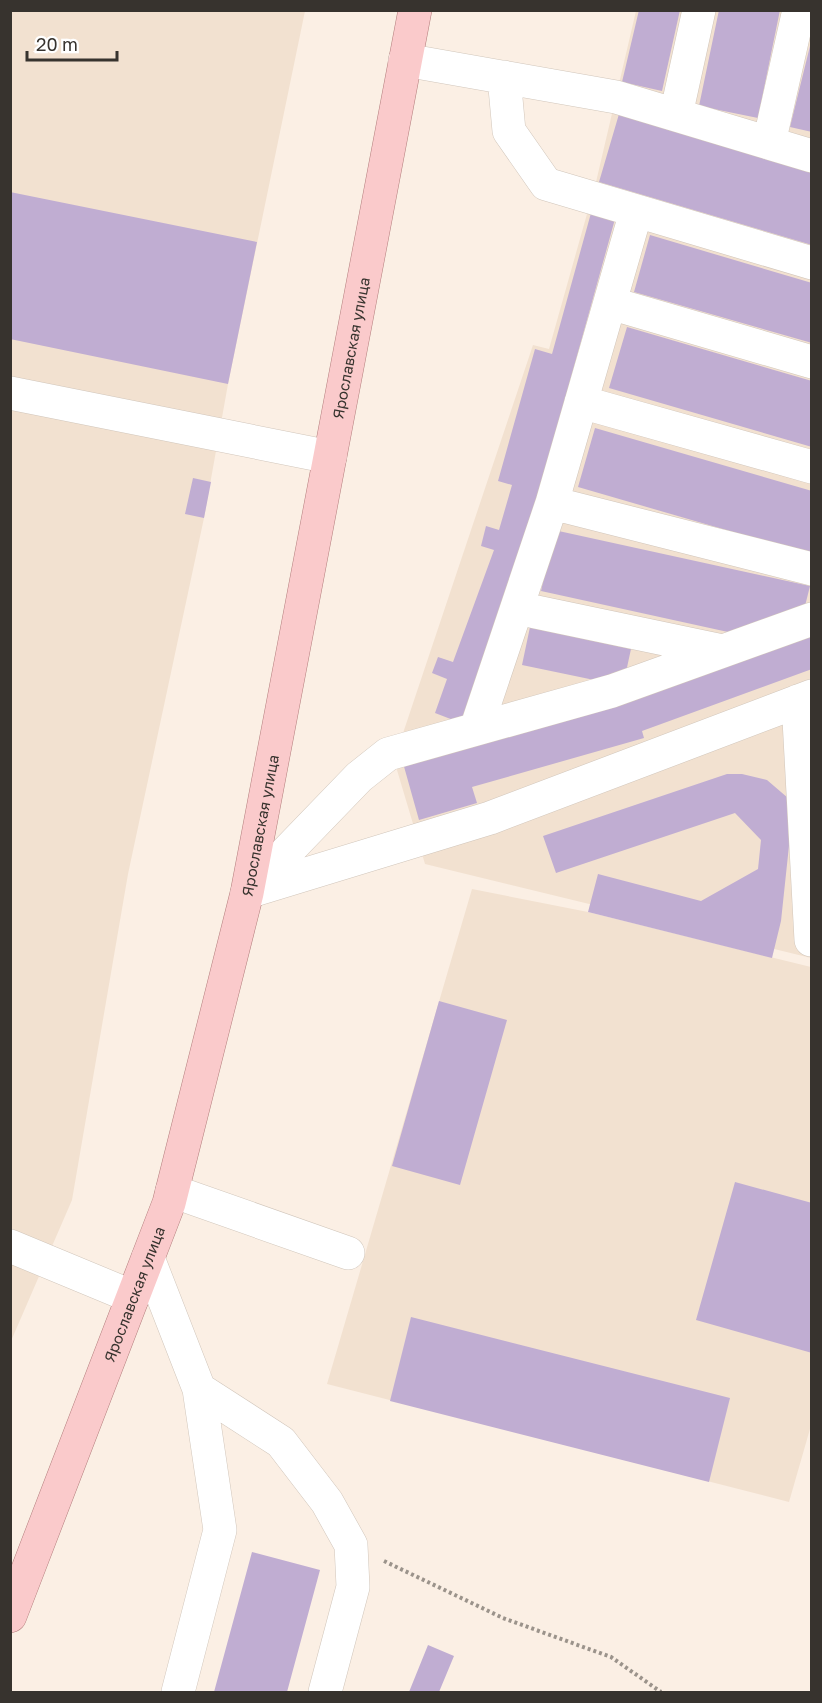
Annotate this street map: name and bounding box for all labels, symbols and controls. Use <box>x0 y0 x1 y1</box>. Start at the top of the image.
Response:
scale bar <box>27 24 117 62</box>
text: 20 m <box>36 33 78 55</box>
street label: Ярославская улица <box>328 276 373 420</box>
street label: Ярославская улица <box>238 753 282 898</box>
street label: Ярославская улица <box>100 1224 168 1364</box>

